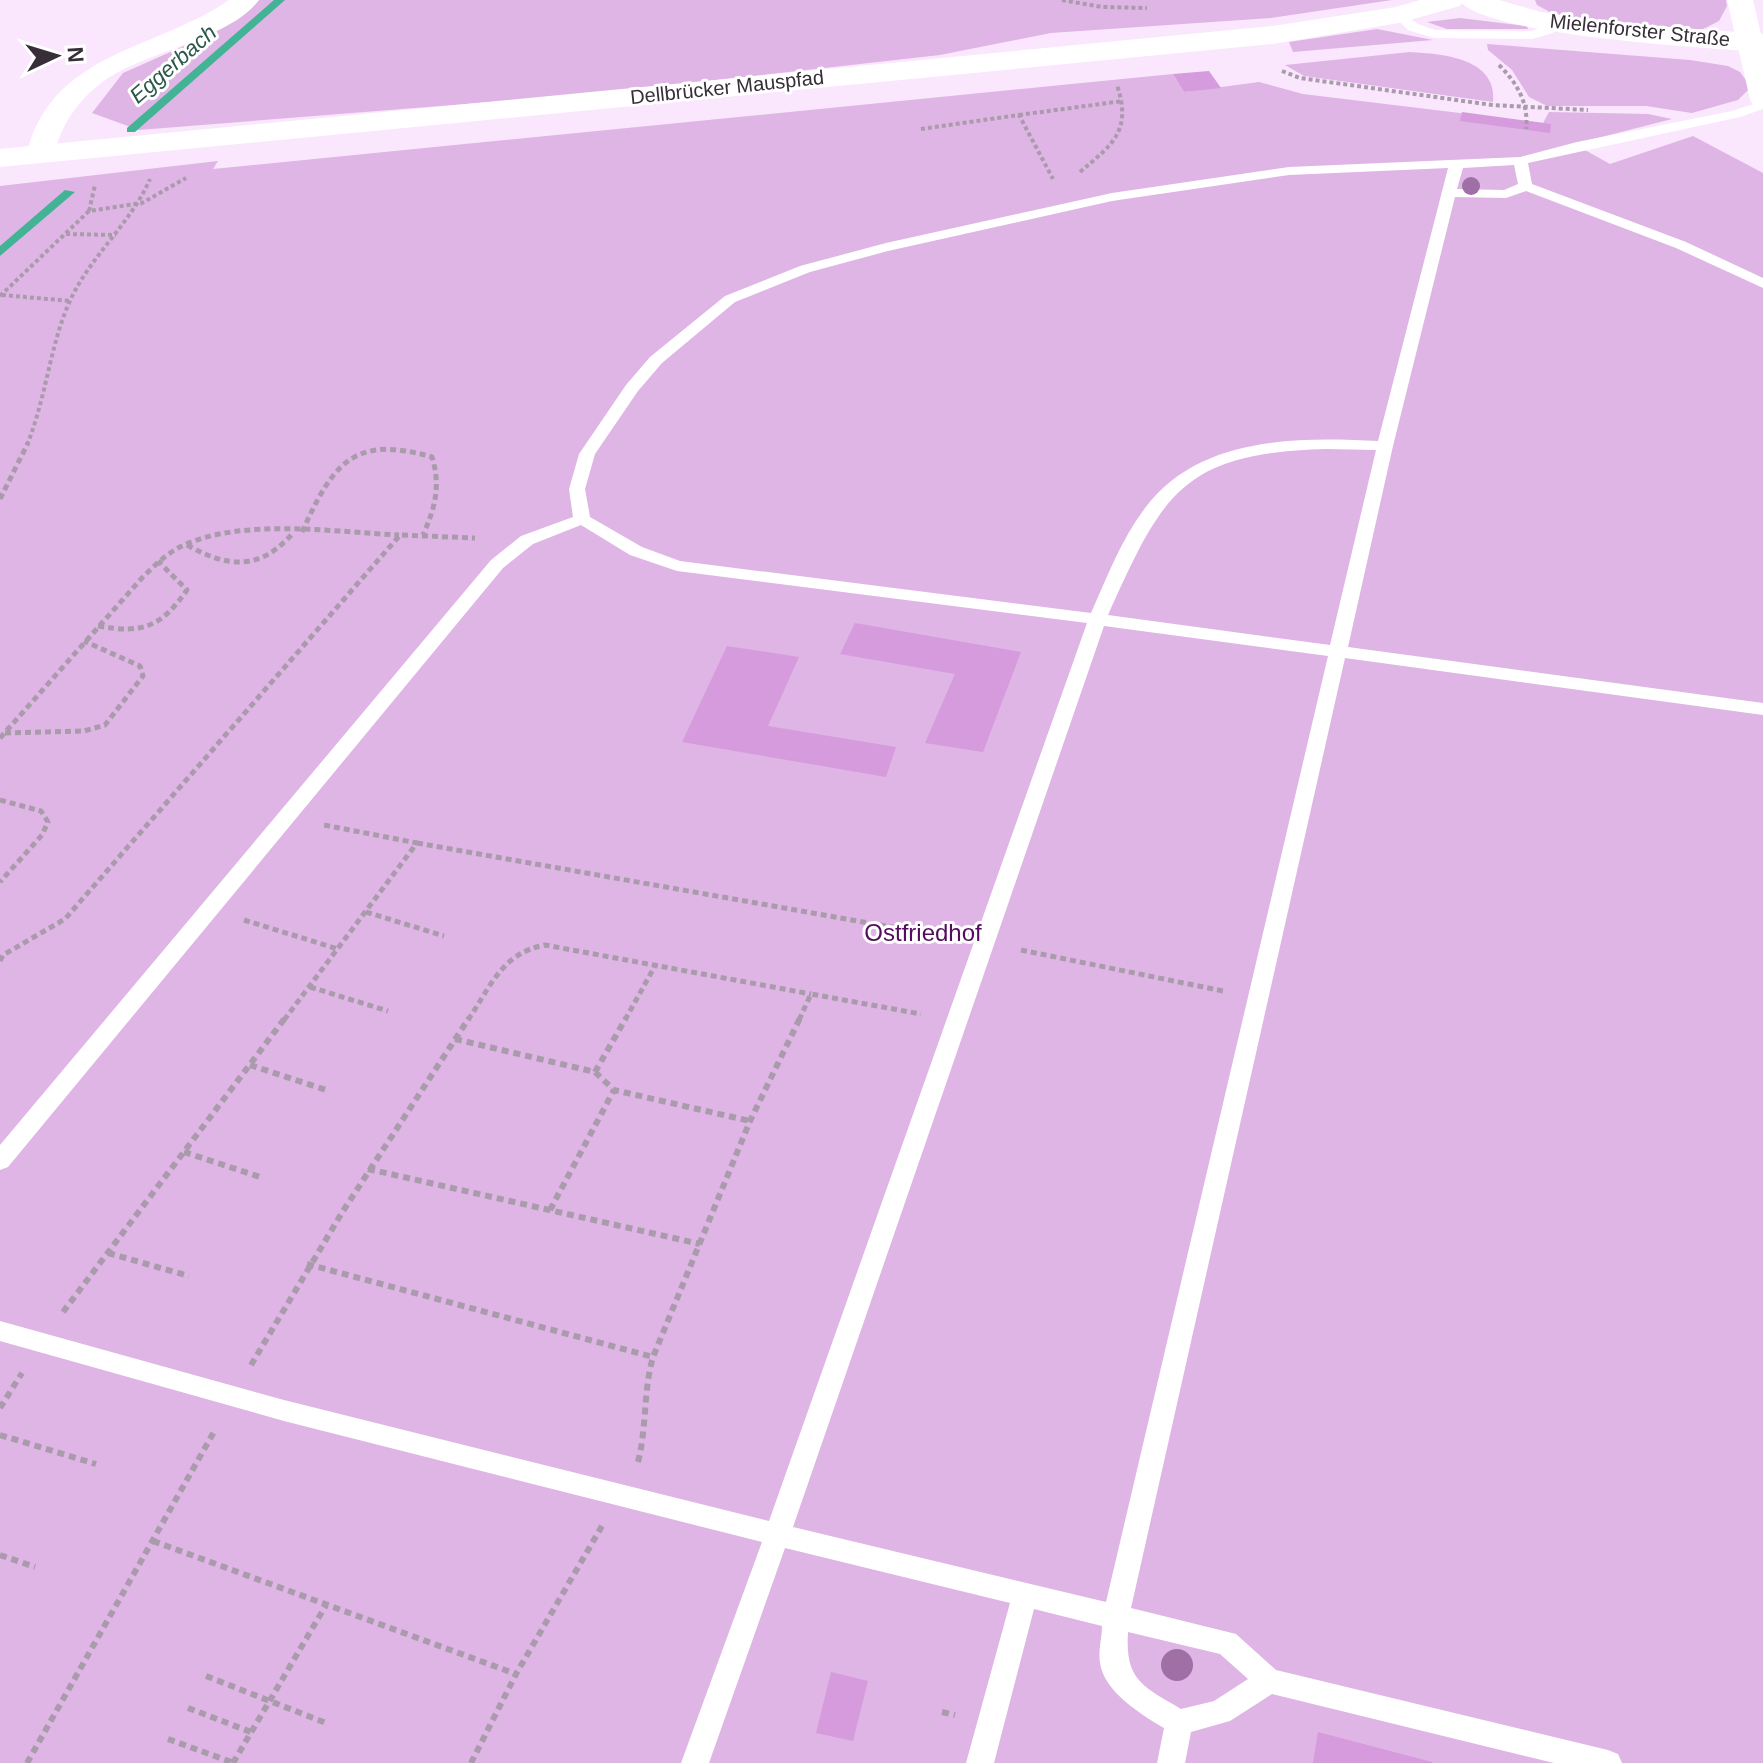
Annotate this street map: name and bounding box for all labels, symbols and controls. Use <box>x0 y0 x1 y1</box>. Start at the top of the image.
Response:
street label: Mielenforster Straße <box>1549 10 1731 50</box>
north arrow <box>16 16 96 96</box>
water label: Eggerbach <box>125 20 221 108</box>
text: N <box>62 46 88 63</box>
street label: Dellbrücker Mauspfad <box>629 66 825 108</box>
park label: Ostfriedhof <box>864 919 982 946</box>

